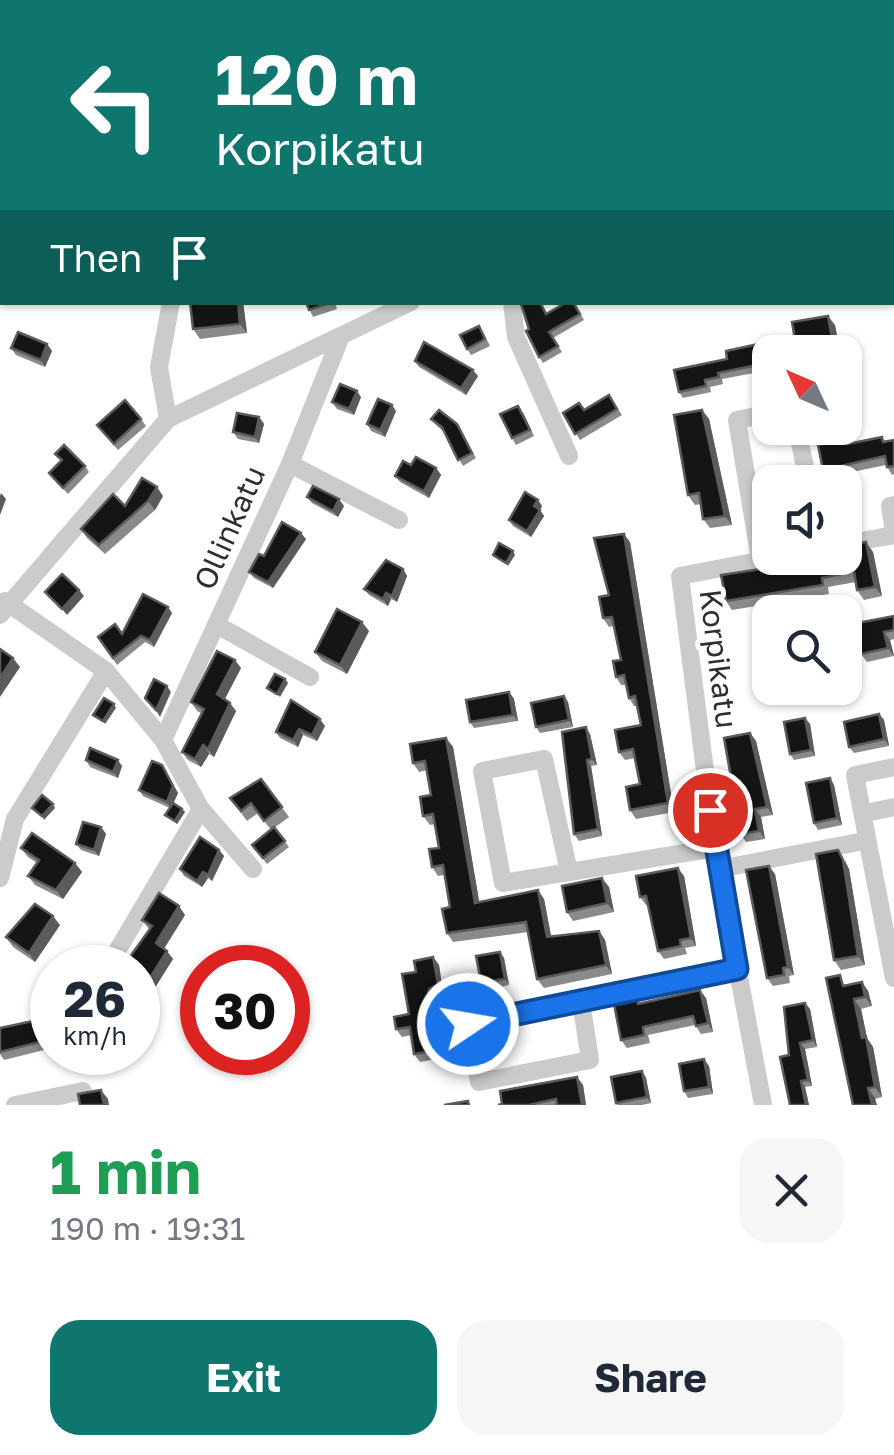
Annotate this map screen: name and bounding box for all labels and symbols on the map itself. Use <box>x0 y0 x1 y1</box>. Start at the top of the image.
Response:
north arrow <box>752 335 862 445</box>
street label: Ollinkatu <box>186 460 272 595</box>
street label: Korpikatu <box>693 587 745 730</box>
pin <box>668 768 753 853</box>
speed limit sign: 30 <box>180 945 310 1075</box>
position arrow <box>416 972 520 1076</box>

